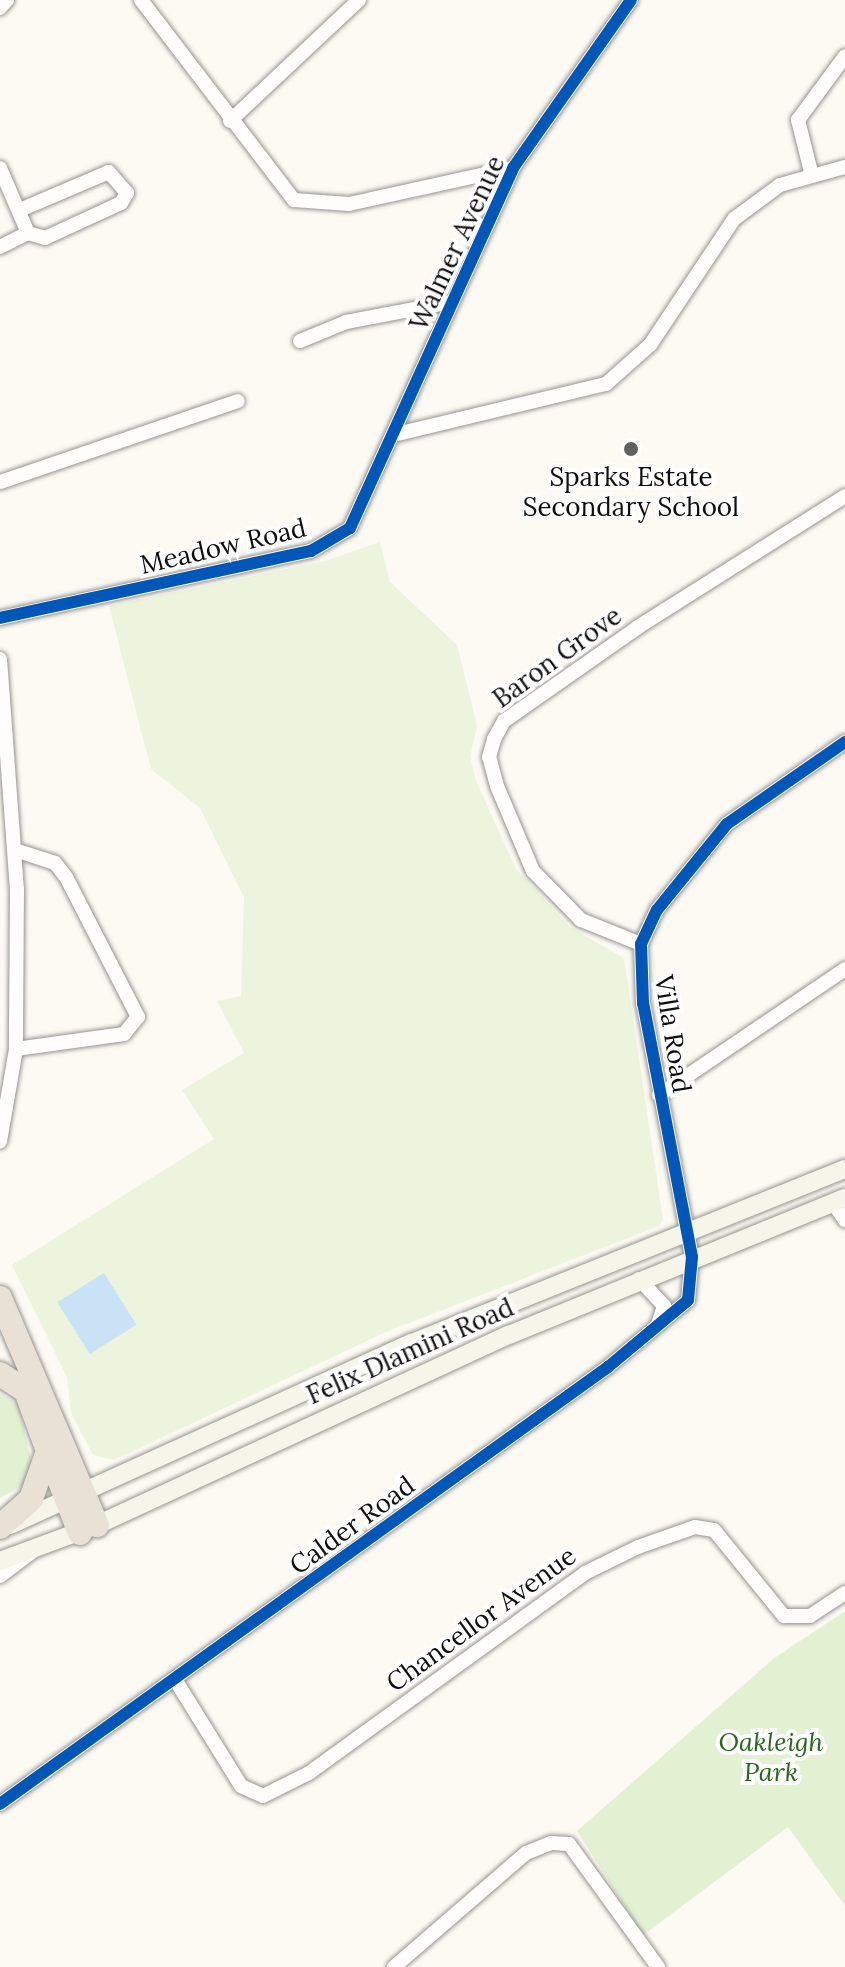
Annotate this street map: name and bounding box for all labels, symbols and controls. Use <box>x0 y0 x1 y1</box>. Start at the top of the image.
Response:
street label: Walmer Avenue <box>403 151 511 335</box>
marker: Sparks Estate Secondary School <box>622 440 640 458</box>
place label: Sparks Estate Secondary School <box>523 461 739 522</box>
street label: Meadow Road <box>137 512 309 580</box>
street label: Baron Grove <box>487 600 627 714</box>
street label: Villa Road <box>648 973 698 1095</box>
street label: Felix Dlamini Road <box>302 1291 518 1411</box>
street label: Calder Road <box>283 1469 421 1581</box>
street label: Chancellor Avenue <box>380 1540 582 1698</box>
park label: Oakleigh Park <box>719 1726 823 1788</box>

